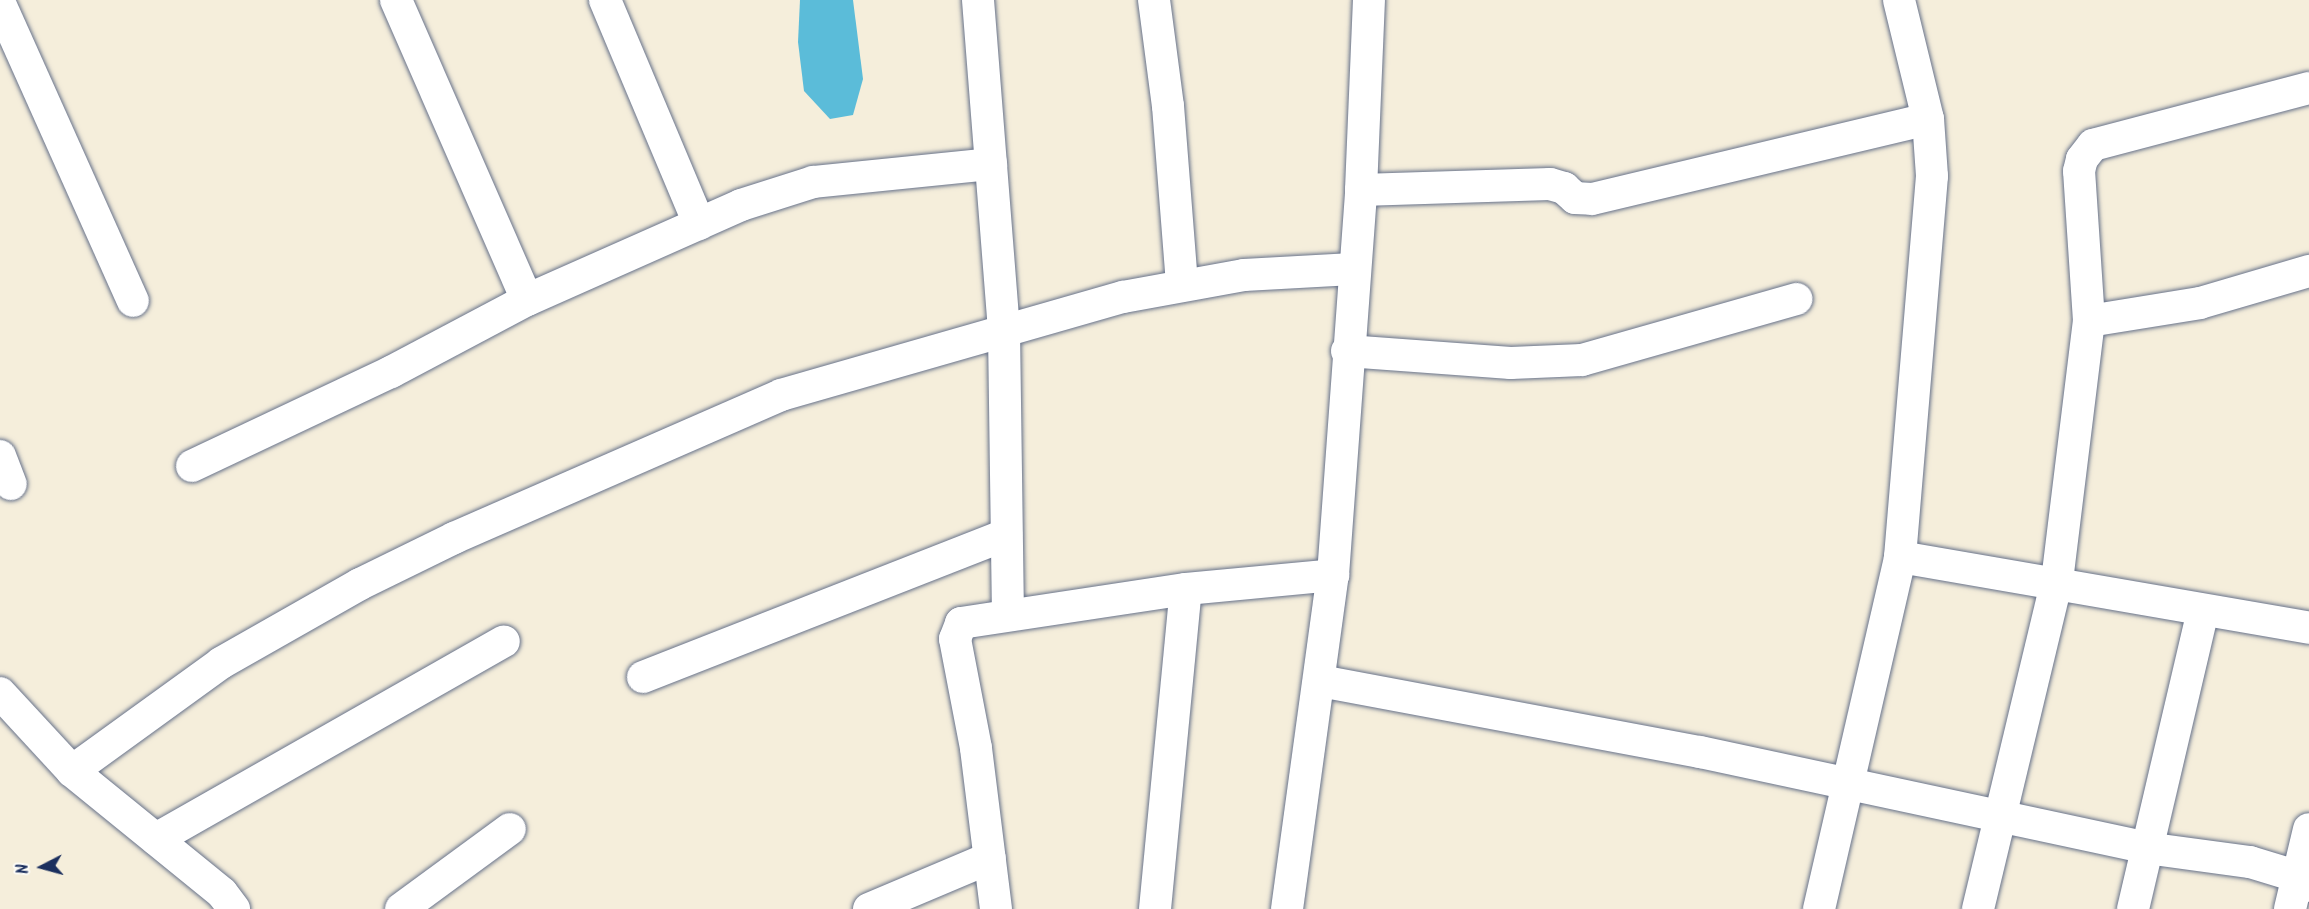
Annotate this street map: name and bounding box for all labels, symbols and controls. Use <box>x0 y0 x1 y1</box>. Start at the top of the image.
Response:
north arrow <box>12 837 72 897</box>
text: N <box>11 863 37 875</box>

